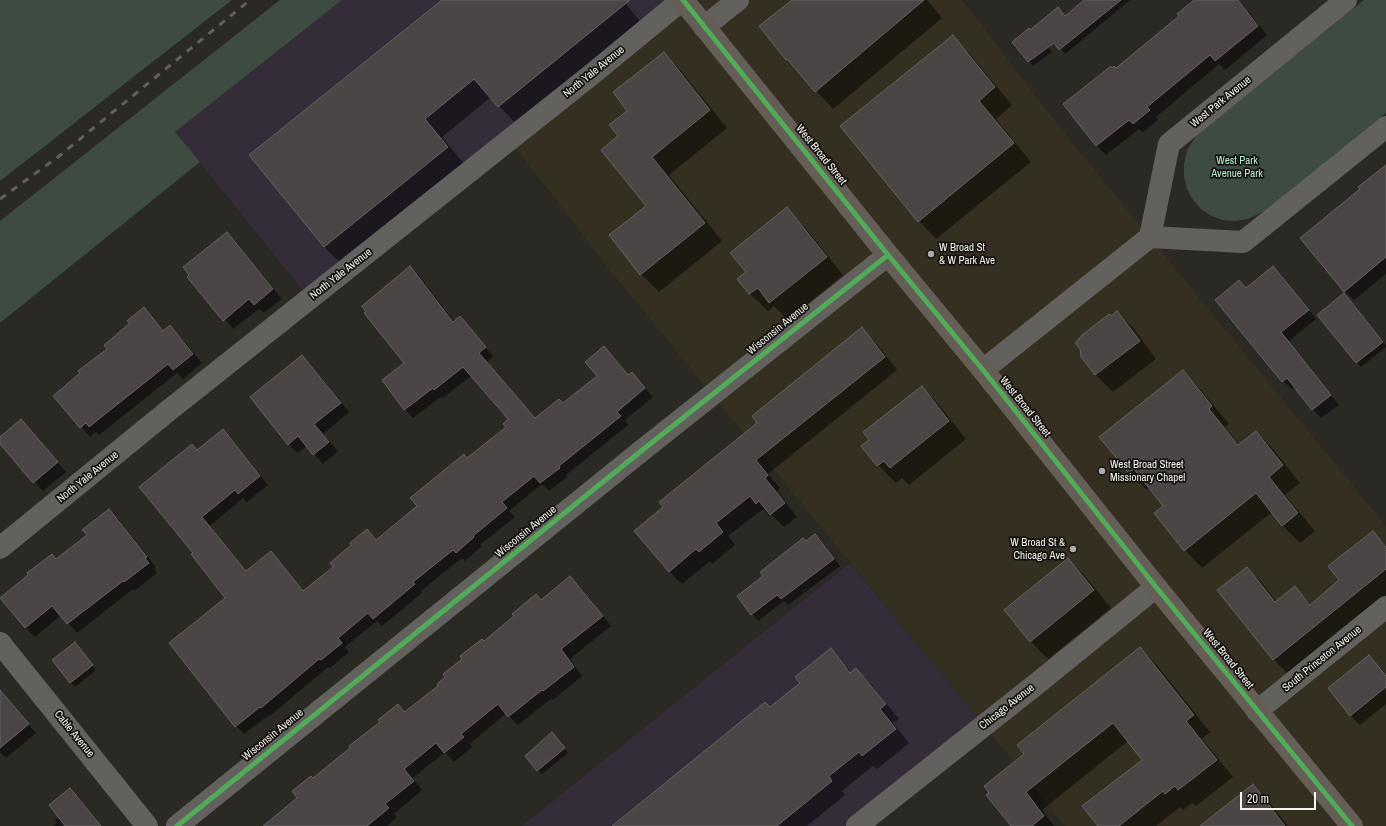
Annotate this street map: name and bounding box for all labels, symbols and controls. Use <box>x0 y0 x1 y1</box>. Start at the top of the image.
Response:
street label: North Yale Avenue <box>561 43 627 101</box>
street label: West Park Avenue <box>1188 73 1254 131</box>
street label: West Broad Street <box>793 122 849 188</box>
park label: West Park Avenue Park <box>1211 154 1263 180</box>
place label: W Broad St & W Park Ave <box>939 241 995 267</box>
street label: North Yale Avenue <box>307 246 375 302</box>
marker: W Broad St & W Park Ave <box>926 249 936 259</box>
street label: Wisconsin Avenue <box>745 300 811 358</box>
street label: West Broad Street <box>997 374 1053 440</box>
street label: North Yale Avenue <box>55 448 121 506</box>
place label: West Broad Street Missionary Chapel <box>1110 458 1185 484</box>
marker: West Broad Street Missionary Chapel <box>1097 466 1107 476</box>
street label: Wisconsin Avenue <box>493 503 559 561</box>
place label: W Broad St & Chicago Ave <box>1010 536 1065 562</box>
marker: W Broad St & Chicago Ave <box>1068 544 1078 554</box>
street label: South Princeton Avenue <box>1280 623 1364 695</box>
street label: West Broad Street <box>1200 626 1256 692</box>
street label: Chicago Avenue <box>977 681 1037 733</box>
street label: Wisconsin Avenue <box>240 706 306 764</box>
street label: Cable Avenue <box>51 708 97 760</box>
scale bar <box>1242 784 1318 810</box>
text: 20 m <box>1247 791 1269 807</box>

